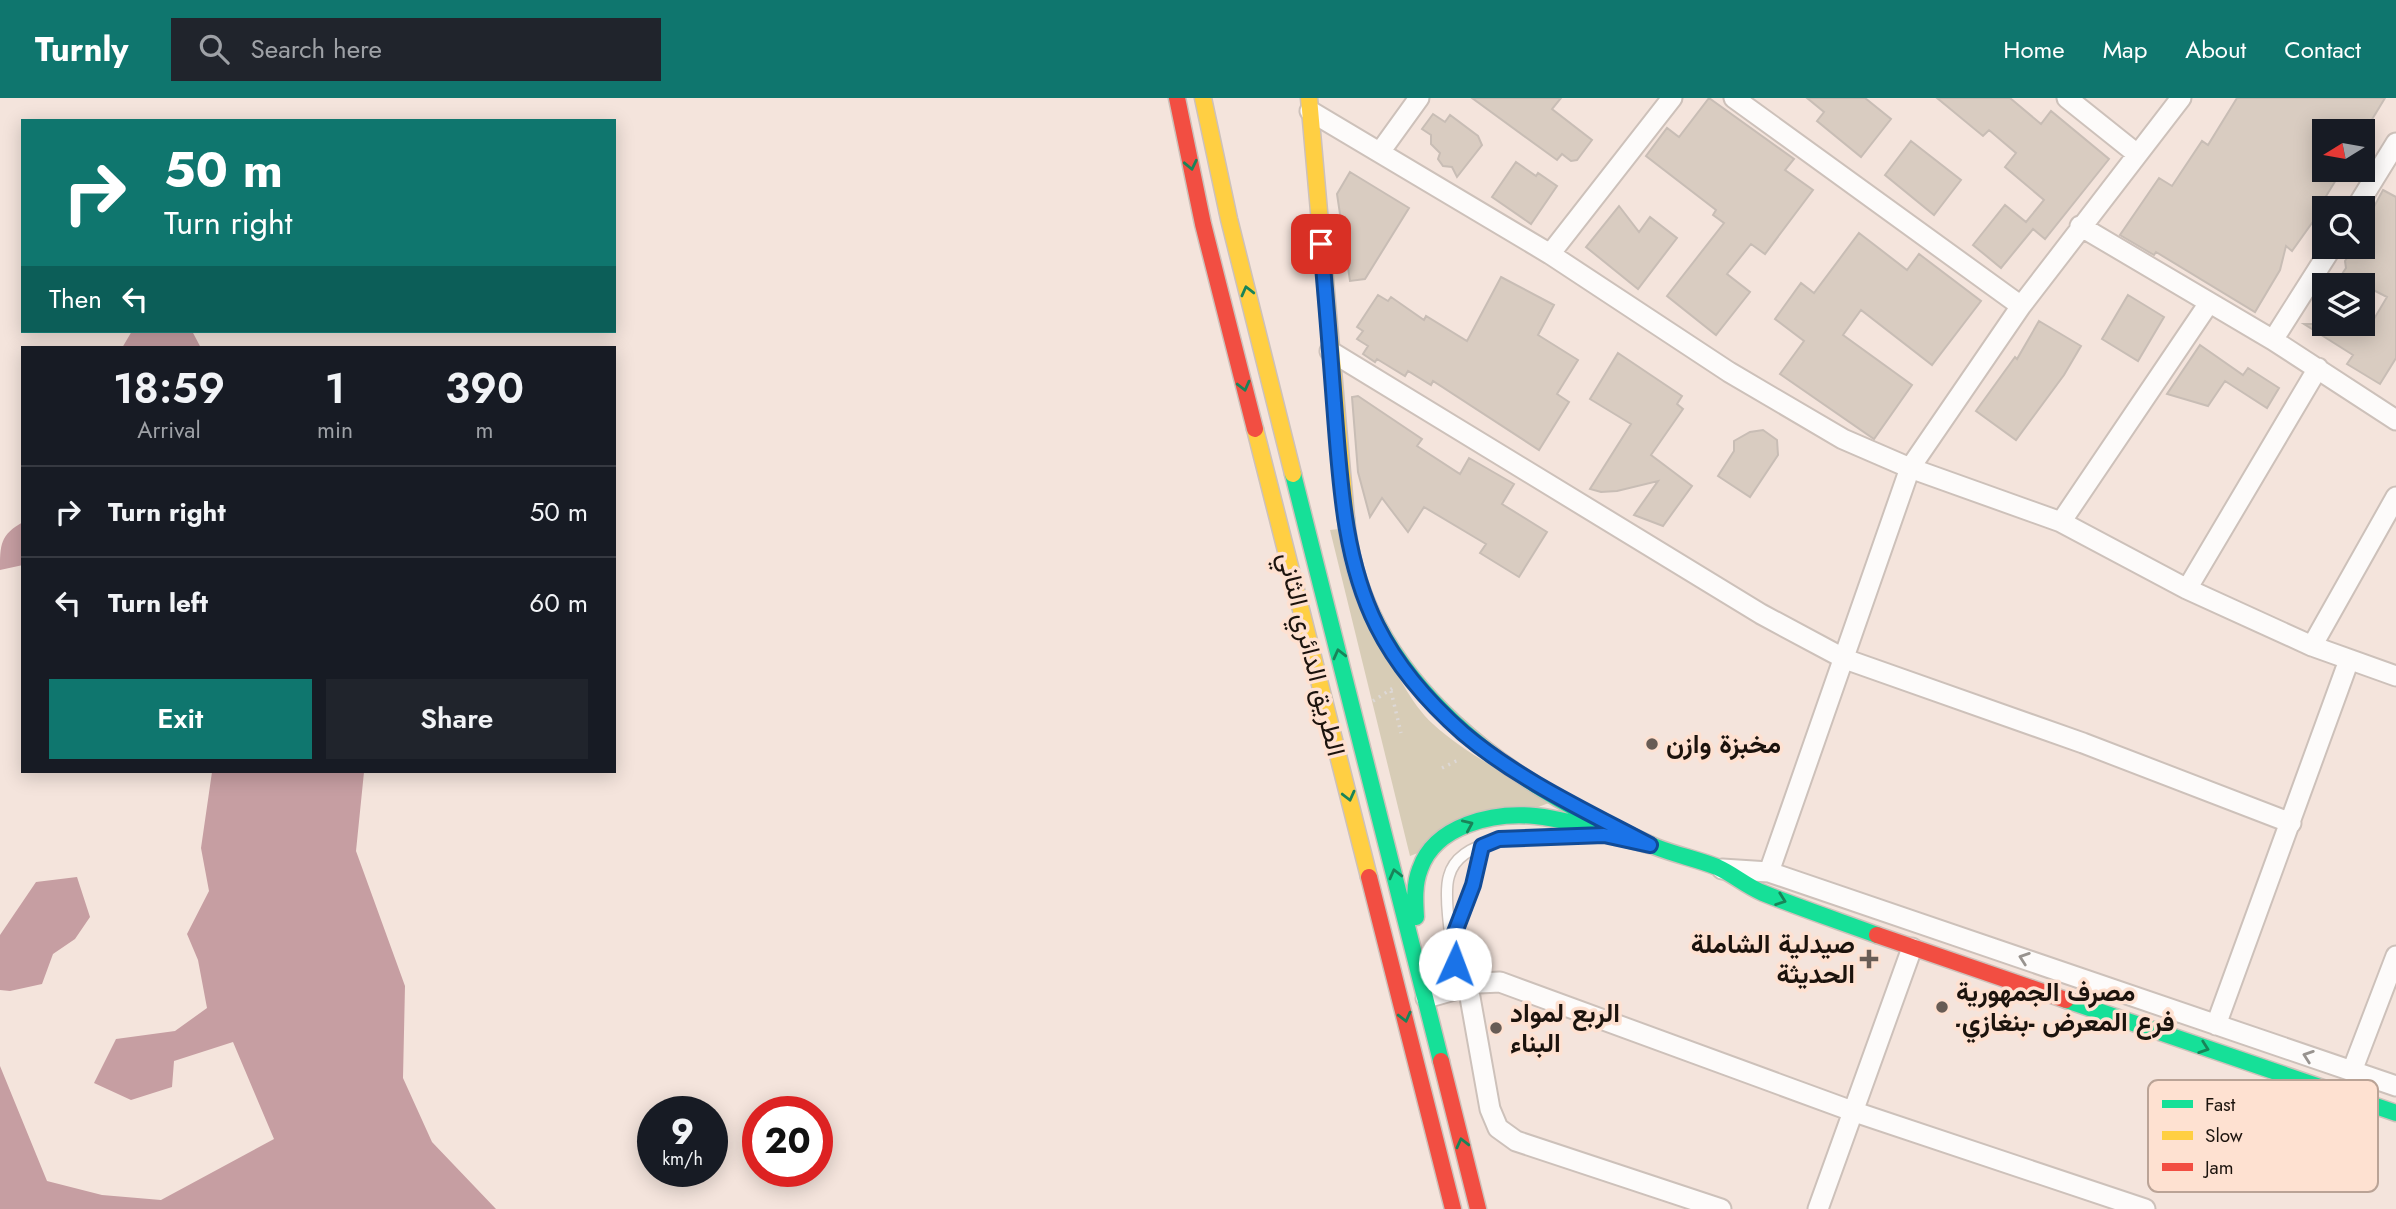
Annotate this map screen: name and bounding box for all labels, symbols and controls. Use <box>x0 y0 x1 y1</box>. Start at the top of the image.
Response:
search box <box>171 18 661 81</box>
text: Turnly <box>35 26 129 73</box>
icon: search <box>195 30 233 68</box>
text: Search here <box>251 30 382 68</box>
text: Home <box>2003 32 2065 67</box>
text: Map <box>2103 32 2147 67</box>
text: About <box>2185 32 2246 67</box>
text: Contact <box>2284 32 2361 67</box>
north arrow <box>2312 119 2375 182</box>
map controls <box>2312 119 2375 336</box>
text: 50 m <box>164 135 283 205</box>
icon: right <box>49 147 140 238</box>
one-way arrow <box>1182 159 1197 171</box>
button: search <box>2312 196 2375 259</box>
text: Turn right <box>164 200 293 246</box>
pin <box>1291 214 1351 274</box>
icon: arrive <box>1302 225 1340 263</box>
button: layers <box>2312 273 2375 336</box>
text: Then <box>49 280 102 318</box>
icon: left <box>116 280 154 318</box>
one-way arrow <box>1241 285 1255 297</box>
text: 18:59 <box>113 358 225 419</box>
text: 1 <box>325 358 345 419</box>
text: 390 <box>445 358 524 419</box>
one-way arrow <box>1236 380 1250 392</box>
text: Arrival <box>137 413 201 447</box>
text: min <box>317 413 353 447</box>
text: m <box>476 413 493 447</box>
icon: right <box>49 493 87 531</box>
text: Turn right <box>108 493 226 531</box>
text: 50 m <box>530 493 588 531</box>
street label: الطريق الدائري الثاني <box>1266 548 1356 761</box>
icon: left <box>49 584 87 622</box>
text: Turn left <box>108 584 208 622</box>
text: 60 m <box>529 584 588 622</box>
one-way arrow <box>1333 648 1347 660</box>
button: Exit <box>49 679 312 759</box>
button: Share <box>326 679 588 759</box>
place label: مخبزة وازن <box>1666 725 1781 763</box>
marker: مخبزة وازن <box>1644 736 1660 752</box>
one-way arrow <box>1341 790 1355 802</box>
one-way arrow <box>1461 819 1474 833</box>
one-way arrow <box>1389 868 1403 880</box>
one-way arrow <box>1774 891 1786 905</box>
place label: صيدلية الشاملة الحديثة <box>1691 925 1855 993</box>
position arrow <box>1418 927 1492 1001</box>
marker: صيدلية الشاملة الحديثة <box>1861 951 1877 967</box>
one-way arrow <box>2018 952 2030 966</box>
place label: مصرف الجمهورية -فرع المعرض -بنغازي <box>1956 973 2175 1044</box>
place label: الربع لمواد البناء <box>1510 994 1620 1062</box>
marker: مصرف الجمهورية -فرع المعرض -بنغازي <box>1934 999 1950 1015</box>
one-way arrow <box>1397 1011 1411 1023</box>
marker: الربع لمواد البناء <box>1488 1020 1504 1036</box>
one-way arrow <box>2197 1040 2209 1054</box>
one-way arrow <box>2303 1050 2315 1064</box>
legend <box>2148 1080 2378 1192</box>
text: Fast <box>2205 1091 2236 1118</box>
speed limit sign: 20 <box>742 1096 833 1187</box>
text: 9 <box>671 1107 694 1157</box>
text: Slow <box>2205 1122 2243 1149</box>
one-way arrow <box>1456 1137 1470 1149</box>
text: km/h <box>662 1146 703 1172</box>
text: Jam <box>2202 1154 2234 1181</box>

